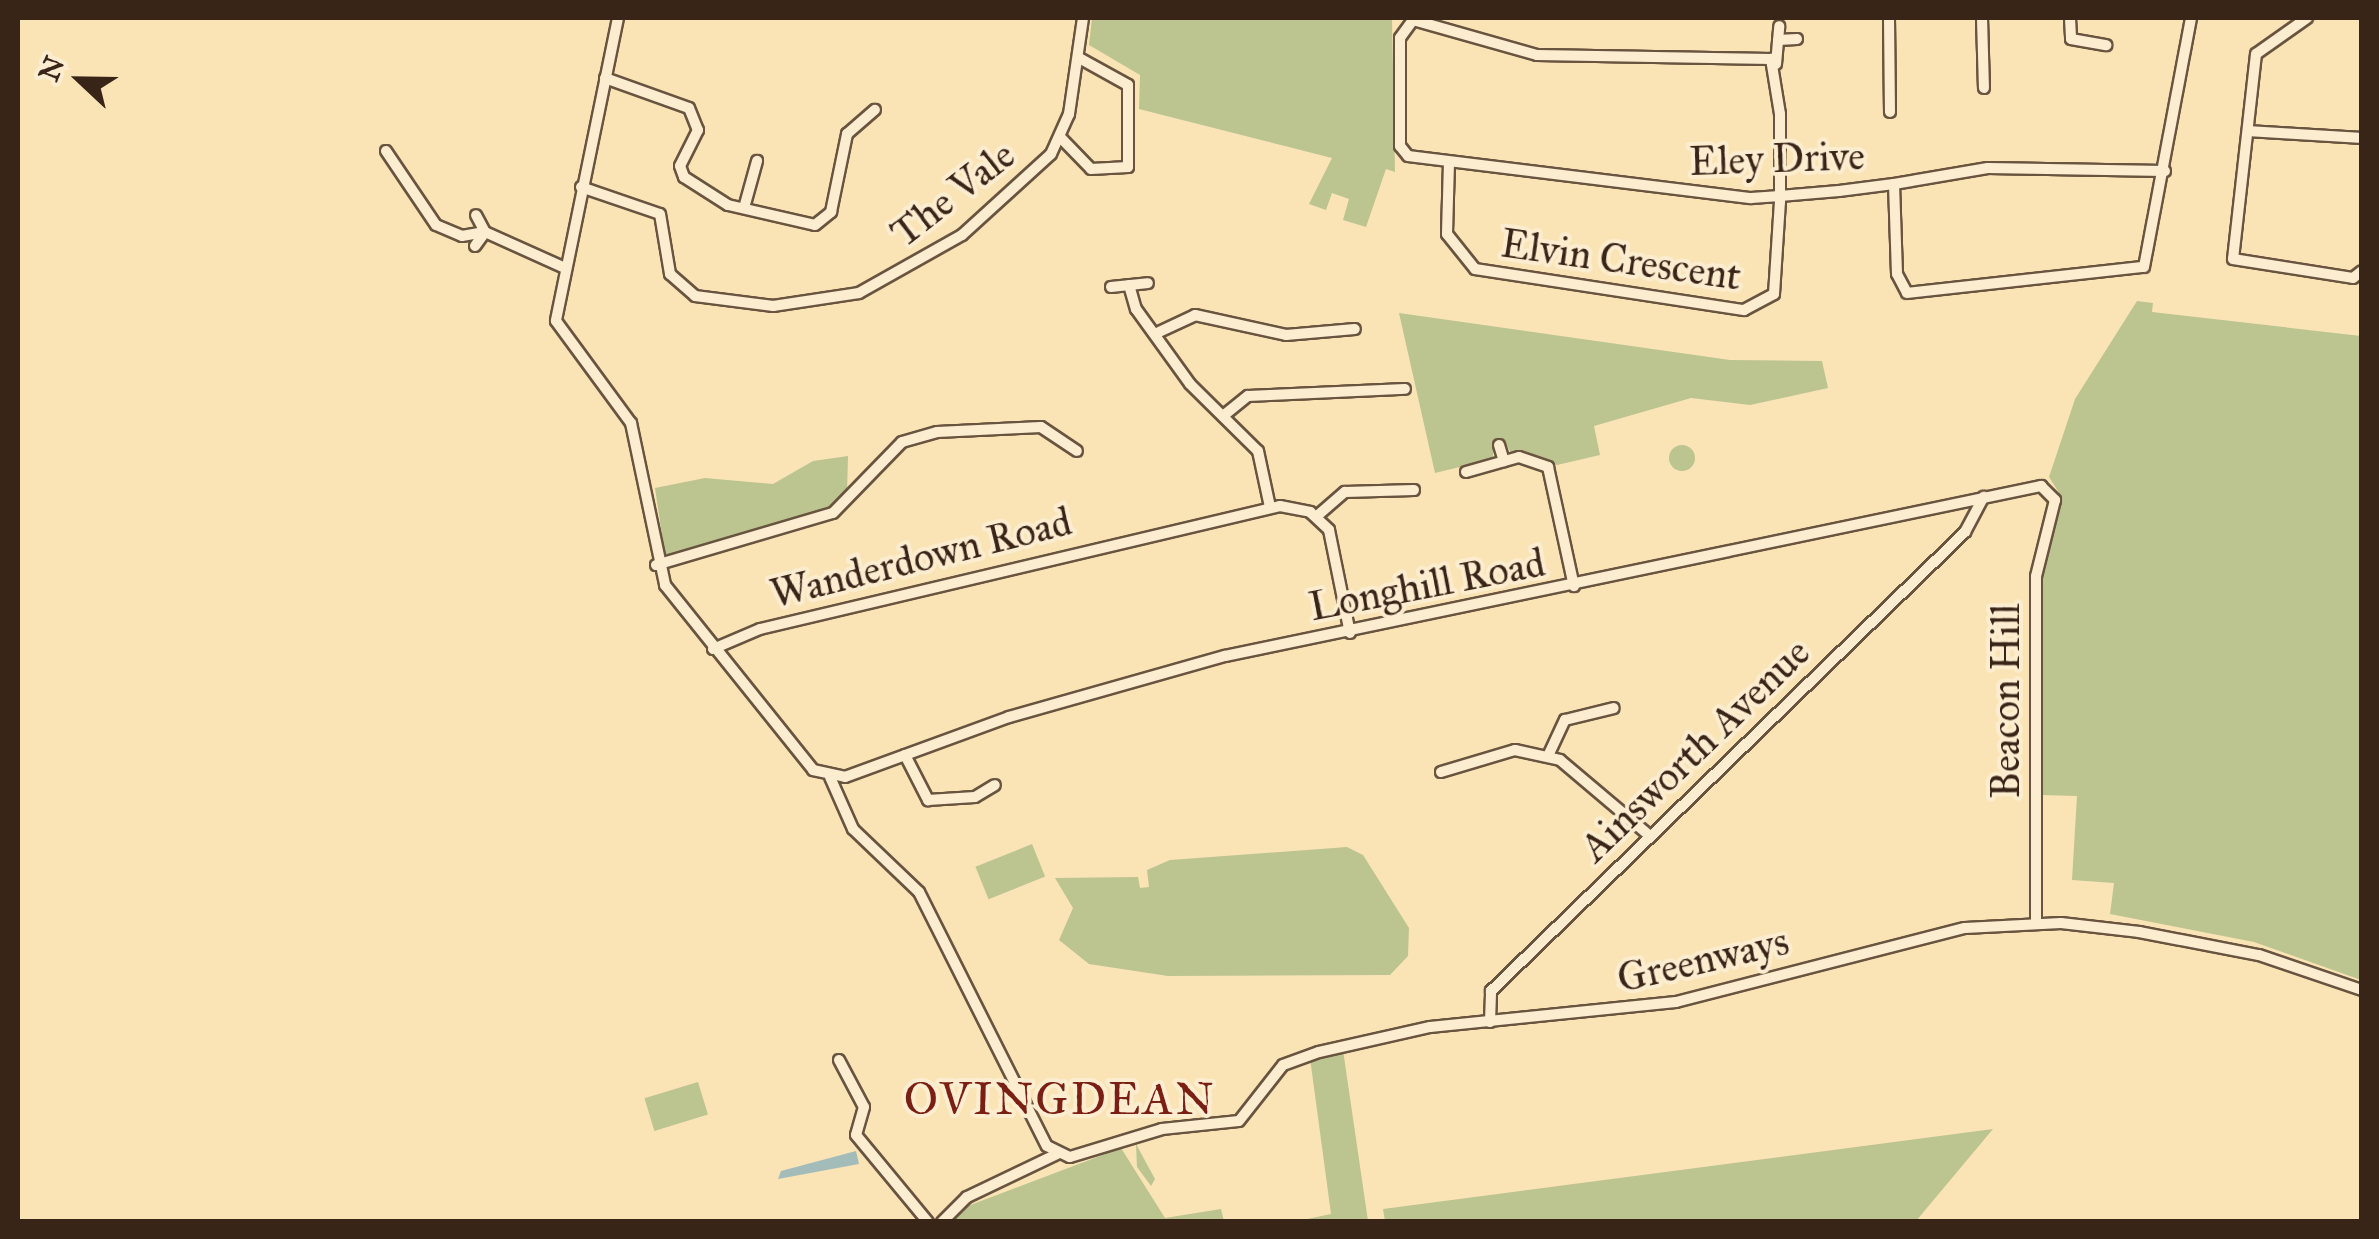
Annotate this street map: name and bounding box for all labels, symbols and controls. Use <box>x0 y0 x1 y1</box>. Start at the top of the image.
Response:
north arrow <box>30 30 130 130</box>
text: N <box>31 51 72 86</box>
street label: The Vale <box>882 131 1024 257</box>
street label: Eley Drive <box>1688 132 1866 186</box>
street label: Elvin Crescent <box>1498 219 1744 301</box>
street label: Wanderdown Road <box>766 497 1076 619</box>
street label: Longhill Road <box>1305 539 1549 631</box>
street label: Beacon Hill <box>1982 604 2030 798</box>
street label: Ainsworth Avenue <box>1570 628 1820 872</box>
street label: Greenways <box>1613 917 1793 1003</box>
district label: OVINGDEAN <box>904 1072 1216 1126</box>

